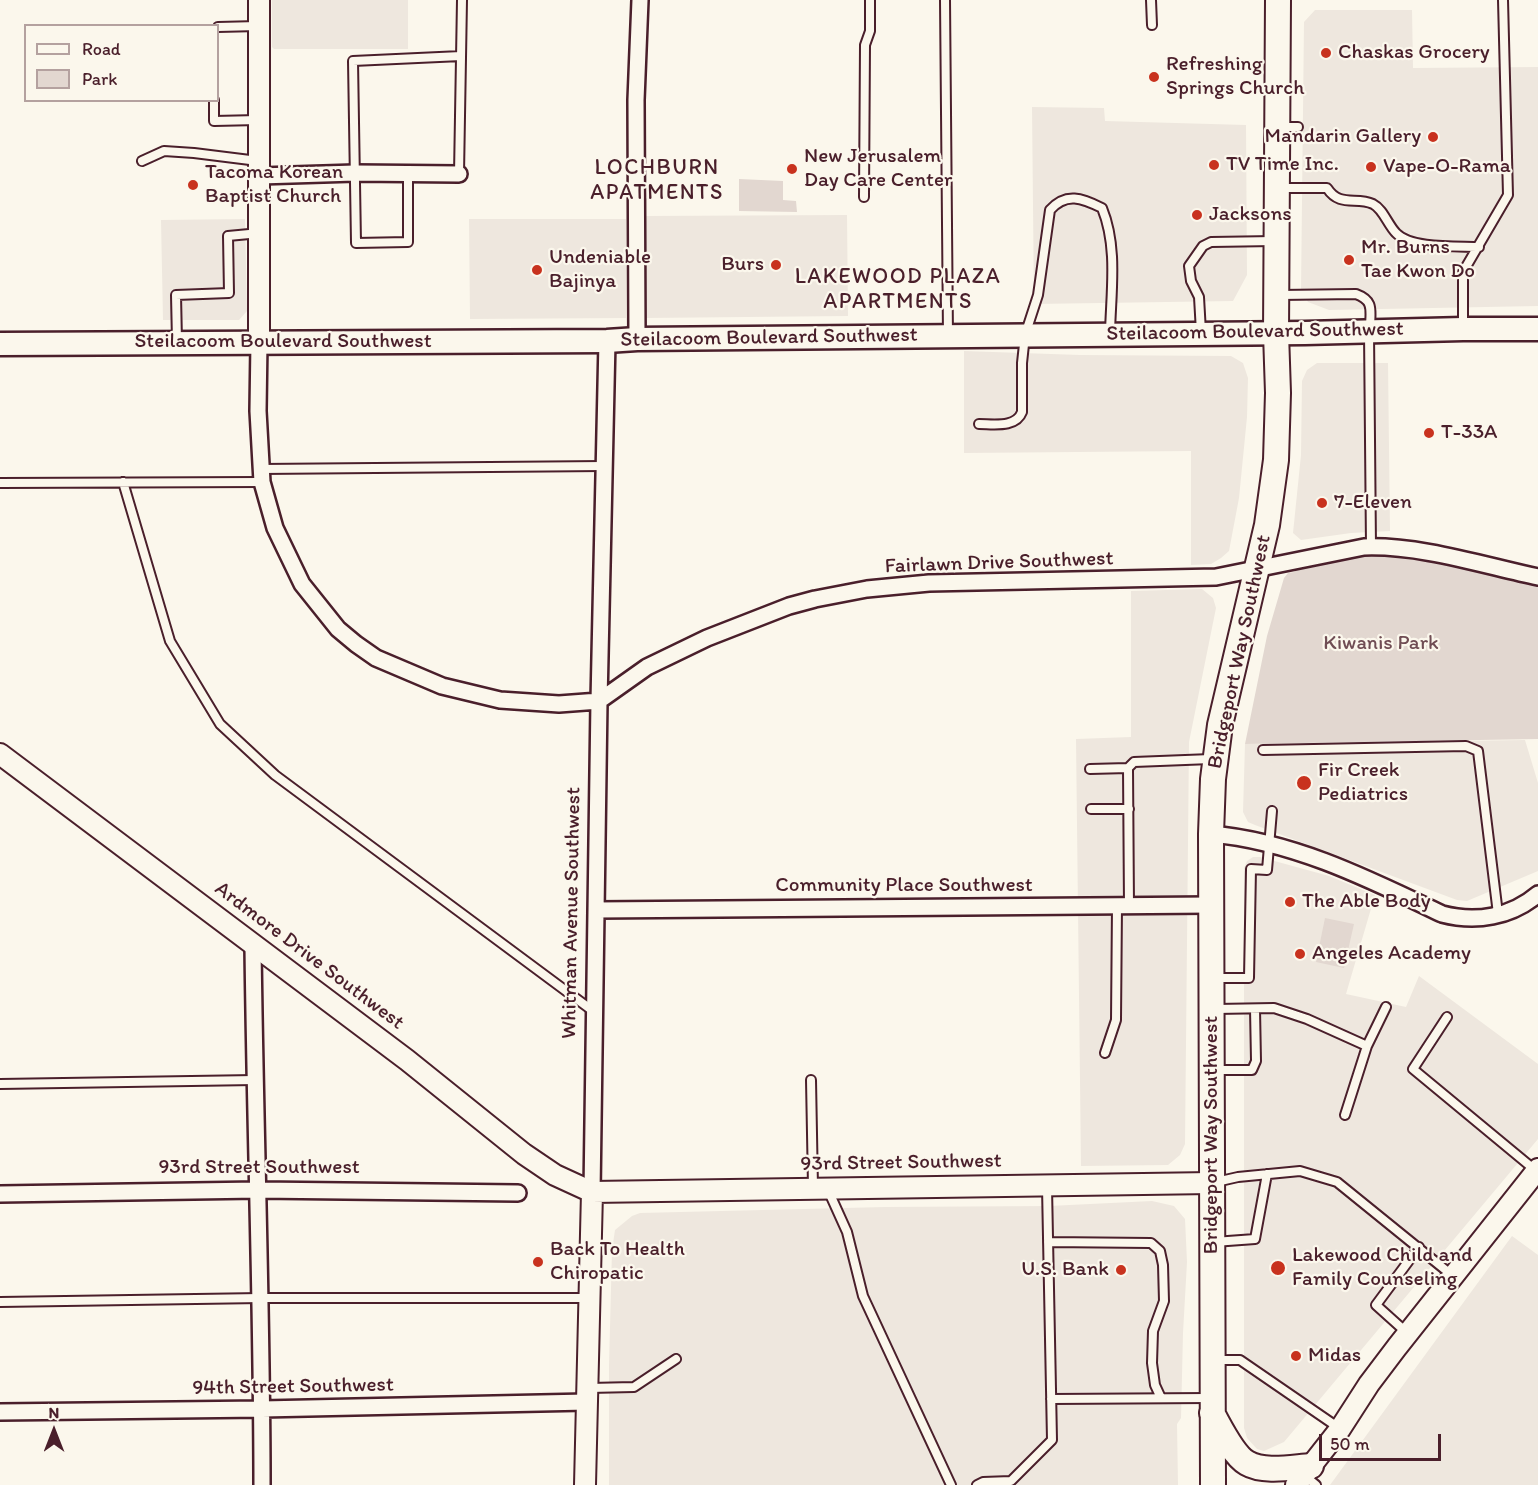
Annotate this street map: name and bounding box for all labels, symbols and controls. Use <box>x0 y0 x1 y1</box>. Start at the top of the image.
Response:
legend <box>24 24 219 102</box>
text: Road <box>82 38 121 60</box>
place label: Chaskas Grocery <box>1338 40 1490 66</box>
marker: Chaskas Grocery <box>1319 46 1333 60</box>
place label: Refreshing Springs Church <box>1166 52 1304 102</box>
text: Park <box>82 68 117 90</box>
marker: Refreshing Springs Church <box>1147 70 1161 84</box>
place label: Mandarin Gallery <box>1264 124 1421 150</box>
marker: Mandarin Gallery <box>1426 130 1440 144</box>
place label: New Jerusalem Day Care Center <box>804 144 952 194</box>
place label: TV Time Inc. <box>1226 152 1339 178</box>
place label: Vape-O-Rama <box>1383 154 1511 180</box>
district label: LOCHBURN APATMENTS <box>589 155 725 206</box>
marker: TV Time Inc. <box>1207 158 1221 172</box>
place label: Tacoma Korean Baptist Church <box>205 160 343 210</box>
marker: Vape-O-Rama <box>1364 160 1378 174</box>
marker: New Jerusalem Day Care Center <box>785 162 799 176</box>
marker: Tacoma Korean Baptist Church <box>186 178 200 192</box>
place label: Jacksons <box>1209 202 1292 228</box>
marker: Jacksons <box>1190 208 1204 222</box>
place label: Mr. Burns Tae Kwon Do <box>1361 235 1475 285</box>
place label: Undeniable Bajinya <box>549 245 651 295</box>
place label: Burs <box>721 252 764 278</box>
marker: Mr. Burns Tae Kwon Do <box>1342 253 1356 267</box>
marker: Burs <box>769 258 783 272</box>
marker: Undeniable Bajinya <box>530 263 544 277</box>
district label: LAKEWOOD PLAZA APARTMENTS <box>795 264 1001 316</box>
street label: Steilacoom Boulevard Southwest <box>1106 317 1404 347</box>
street label: Steilacoom Boulevard Southwest <box>620 323 918 353</box>
street label: Steilacoom Boulevard Southwest <box>134 329 432 355</box>
place label: T-33A <box>1441 420 1498 446</box>
marker: T-33A <box>1422 426 1436 440</box>
place label: 7-Eleven <box>1334 490 1412 516</box>
marker: 7-Eleven <box>1315 496 1329 510</box>
street label: Bridgeport Way Southwest <box>1203 533 1277 771</box>
street label: Fairlawn Drive Southwest <box>884 546 1114 580</box>
park label: Kiwanis Park <box>1323 631 1439 657</box>
place label: Fir Creek Pediatrics <box>1318 758 1408 808</box>
marker: Fir Creek Pediatrics <box>1295 774 1313 792</box>
street label: Whitman Avenue Southwest <box>557 787 587 1039</box>
street label: Community Place Southwest <box>775 873 1033 899</box>
street label: Ardmore Drive Southwest <box>209 876 409 1036</box>
place label: The Able Body <box>1302 889 1431 915</box>
marker: The Able Body <box>1283 895 1297 909</box>
place label: Angeles Academy <box>1312 941 1471 967</box>
marker: Angeles Academy <box>1293 947 1307 961</box>
street label: Bridgeport Way Southwest <box>1199 1016 1225 1254</box>
street label: 93rd Street Southwest <box>800 1149 1002 1177</box>
street label: 93rd Street Southwest <box>158 1155 360 1181</box>
place label: Back To Health Chiropatic <box>550 1237 685 1287</box>
place label: Lakewood Child and Family Counseling <box>1292 1243 1473 1293</box>
marker: Back To Health Chiropatic <box>531 1255 545 1269</box>
place label: U.S. Bank <box>1021 1257 1109 1283</box>
marker: Lakewood Child and Family Counseling <box>1269 1259 1287 1277</box>
marker: U.S. Bank <box>1114 1263 1128 1277</box>
place label: Midas <box>1308 1343 1361 1369</box>
marker: Midas <box>1289 1349 1303 1363</box>
street label: 94th Street Southwest <box>192 1373 394 1401</box>
north arrow <box>24 1401 84 1461</box>
text: N <box>49 1403 59 1422</box>
scale bar <box>1322 1422 1444 1460</box>
text: 50 m <box>1330 1433 1370 1455</box>

